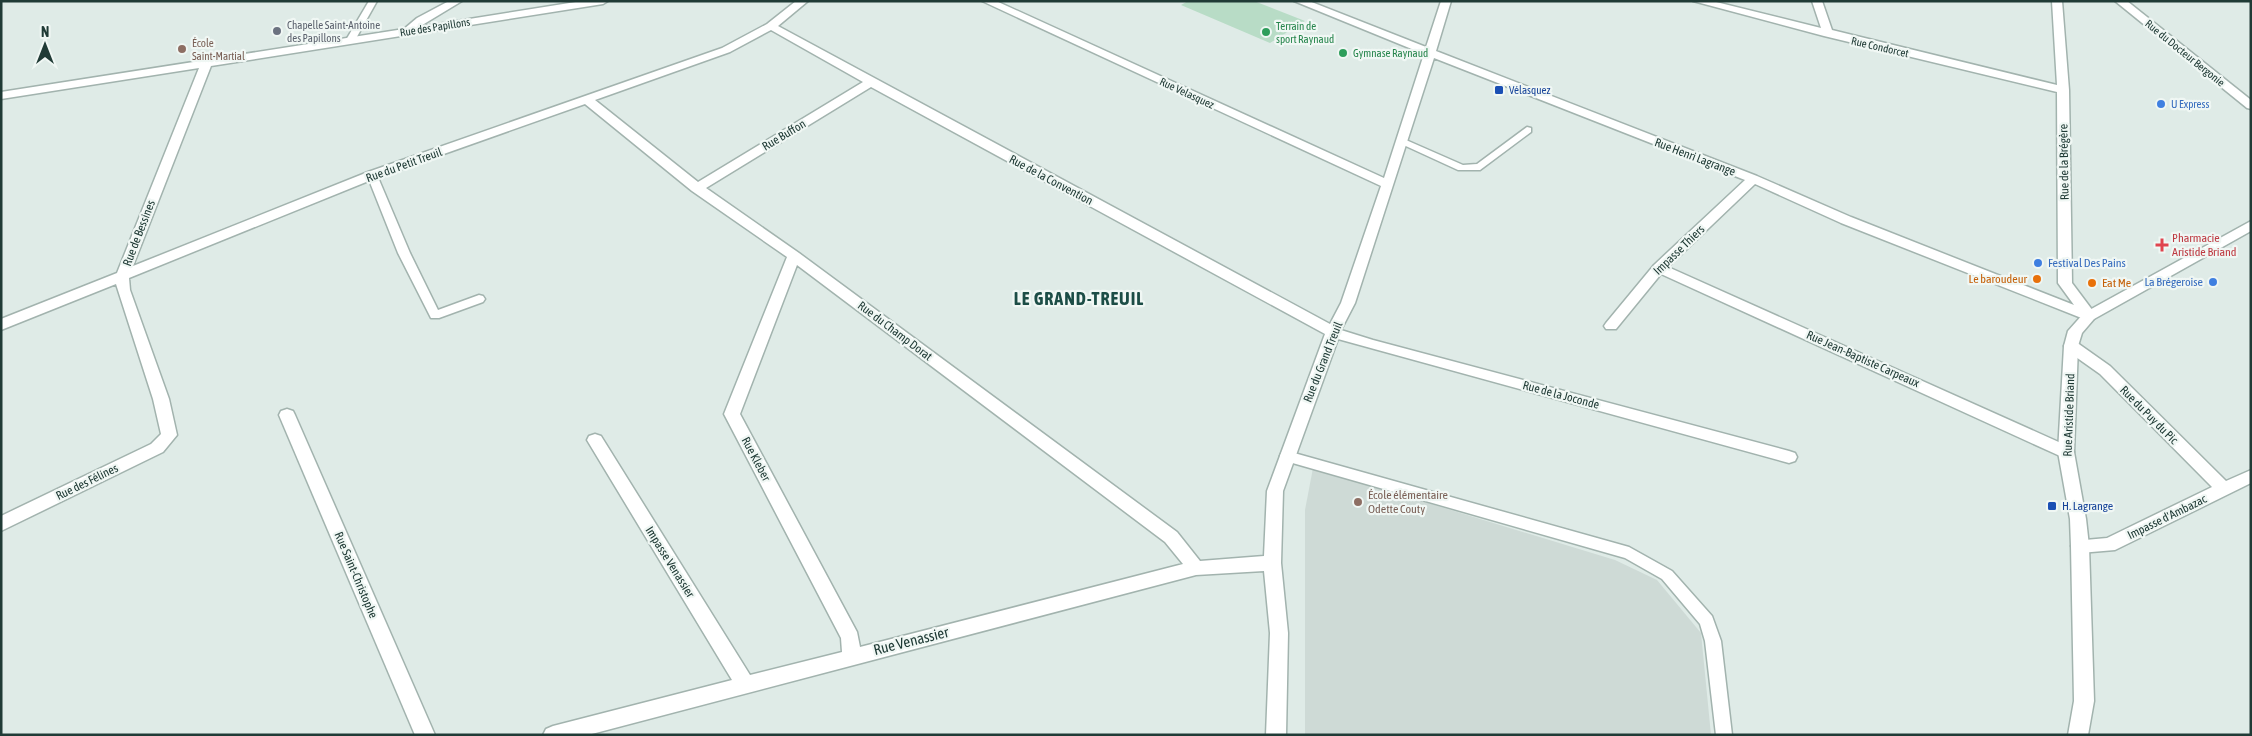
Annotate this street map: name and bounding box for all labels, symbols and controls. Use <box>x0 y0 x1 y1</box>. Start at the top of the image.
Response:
street label: Rue des Papillons <box>399 15 471 38</box>
street label: Rue du Docteur Bergonie <box>2143 17 2227 89</box>
place label: Chapelle Saint-Antoine des Papillons <box>287 19 380 44</box>
north arrow <box>20 20 70 70</box>
place label: Terrain de sport Raynaud <box>1276 20 1334 45</box>
text: N <box>41 24 49 40</box>
marker: Chapelle Saint-Antoine des Papillons <box>271 25 283 37</box>
marker: Terrain de sport Raynaud <box>1260 26 1272 38</box>
street label: Rue Condorcet <box>1850 35 1910 59</box>
place label: École Saint-Martial <box>192 37 245 62</box>
marker: École Saint-Martial <box>176 43 188 55</box>
marker: Gymnase Raynaud <box>1337 47 1349 59</box>
place label: Gymnase Raynaud <box>1353 47 1428 59</box>
street label: Rue Velasquez <box>1158 75 1216 111</box>
marker: Vélasquez <box>1493 84 1505 96</box>
place label: Vélasquez <box>1509 84 1550 96</box>
marker: U Express <box>2155 98 2167 110</box>
place label: U Express <box>2171 98 2209 110</box>
street label: Rue Buffon <box>760 117 808 153</box>
street label: Rue de la Brégère <box>2056 124 2072 200</box>
street label: Rue Henri Lagrange <box>1653 135 1737 179</box>
street label: Rue du Petit Treuil <box>364 144 445 185</box>
street label: Rue de la Convention <box>1007 152 1095 208</box>
street label: Rue de Bessines <box>120 198 158 268</box>
street label: Impasse Thiers <box>1651 222 1707 278</box>
place label: Pharmacie Aristide Briand <box>2172 231 2237 259</box>
marker: Pharmacie Aristide Briand <box>2156 239 2168 251</box>
place label: Festival Des Pains <box>2048 256 2126 270</box>
marker: Festival Des Pains <box>2032 257 2044 269</box>
place label: Le baroudeur <box>1969 272 2027 286</box>
marker: Le baroudeur <box>2031 273 2043 285</box>
place label: La Brégeroise <box>2144 275 2203 289</box>
place label: Eat Me <box>2102 276 2131 290</box>
marker: La Brégeroise <box>2207 276 2219 288</box>
marker: Eat Me <box>2086 277 2098 289</box>
district label: LE GRAND-TREUIL <box>1014 288 1144 309</box>
street label: Rue du Champ Dorat <box>855 298 935 364</box>
street label: Rue du Grand Treuil <box>1300 319 1346 404</box>
street label: Rue Jean-Baptiste Carpeaux <box>1804 328 1922 390</box>
street label: Rue Aristide Briand <box>2061 373 2077 457</box>
street label: Rue de la Joconde <box>1521 378 1601 412</box>
street label: Rue du Puy du Pic <box>2117 383 2181 447</box>
street label: Rue Kleber <box>739 435 774 484</box>
street label: Rue des Félines <box>54 461 120 503</box>
place label: École élémentaire Odette Couty <box>1368 488 1448 516</box>
street label: Impasse d'Ambazac <box>2125 492 2209 542</box>
marker: École élémentaire Odette Couty <box>1352 496 1364 508</box>
place label: H. Lagrange <box>2062 499 2113 513</box>
marker: H. Lagrange <box>2046 500 2058 512</box>
street label: Impasse Venassier <box>643 524 698 600</box>
street label: Rue Saint-Christophe <box>332 530 380 620</box>
street label: Rue Venassier <box>872 623 951 658</box>

